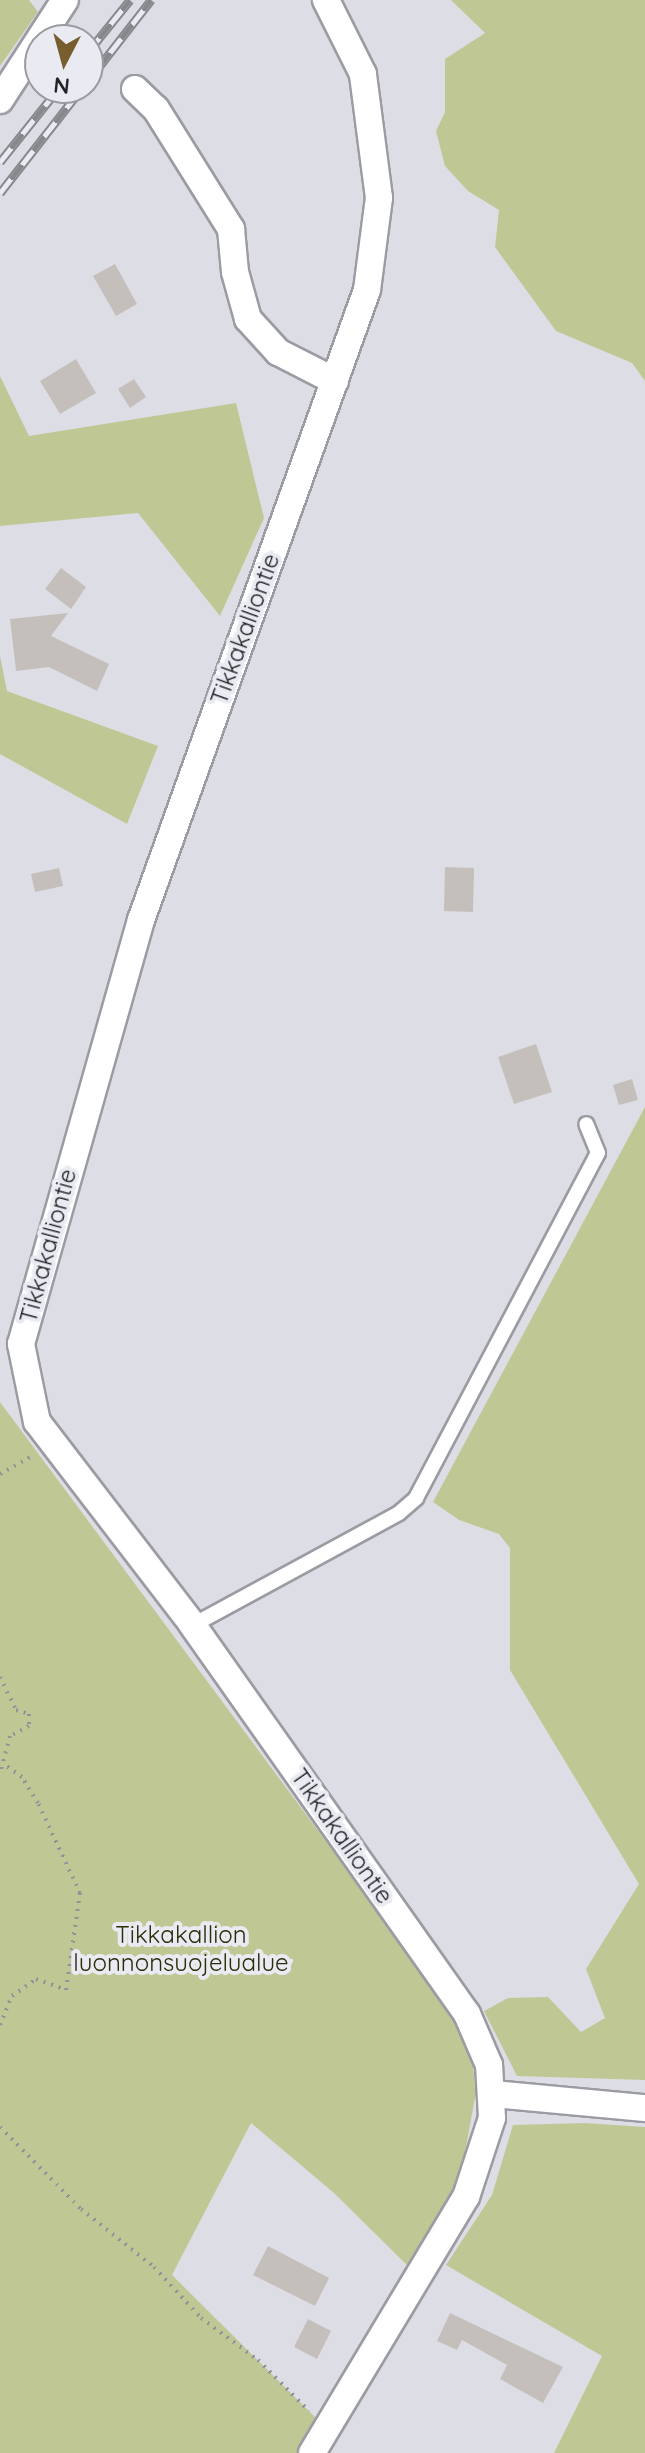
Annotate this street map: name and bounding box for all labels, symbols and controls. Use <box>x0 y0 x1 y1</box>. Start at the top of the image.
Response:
north arrow <box>24 24 104 104</box>
text: N <box>52 71 71 101</box>
street label: Tikkakalliontie <box>204 550 286 708</box>
street label: Tikkakalliontie <box>14 1166 82 1326</box>
street label: Tikkakalliontie <box>285 1763 399 1909</box>
park label: Tikkakallion luonnonsuojelualue <box>73 1921 289 1977</box>

